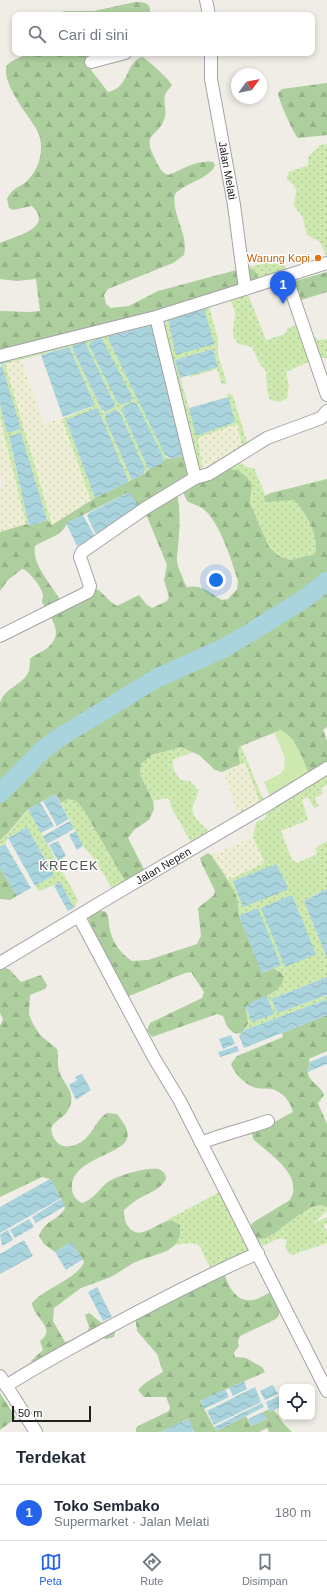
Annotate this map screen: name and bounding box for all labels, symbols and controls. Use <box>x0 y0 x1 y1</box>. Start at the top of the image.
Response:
search box <box>12 12 315 56</box>
icon: search <box>26 23 48 45</box>
text: Cari di sini <box>58 26 128 43</box>
north arrow <box>231 68 267 104</box>
street label: Jalan Melati <box>217 140 239 200</box>
place label: Warung Kopi <box>247 252 310 264</box>
marker: Warung Kopi <box>313 253 323 263</box>
pin: 1 <box>270 271 296 304</box>
your location <box>206 570 226 590</box>
street label: Jalan Nepen <box>134 845 193 887</box>
district label: KRECEK <box>39 858 99 873</box>
map controls <box>279 1384 315 1420</box>
button: locate <box>279 1384 315 1420</box>
scale bar <box>12 1404 91 1423</box>
text: 50 m <box>18 1407 42 1419</box>
text: Terdekat <box>16 1448 86 1467</box>
text: Toko Sembako <box>54 1497 160 1514</box>
text: 1 <box>25 1505 33 1520</box>
text: 180 m <box>275 1505 311 1520</box>
text: Supermarket · Jalan Melati <box>54 1514 209 1529</box>
tab: Peta <box>39 1551 62 1587</box>
tab: Rute <box>140 1551 164 1587</box>
tab: Disimpan <box>242 1551 288 1587</box>

